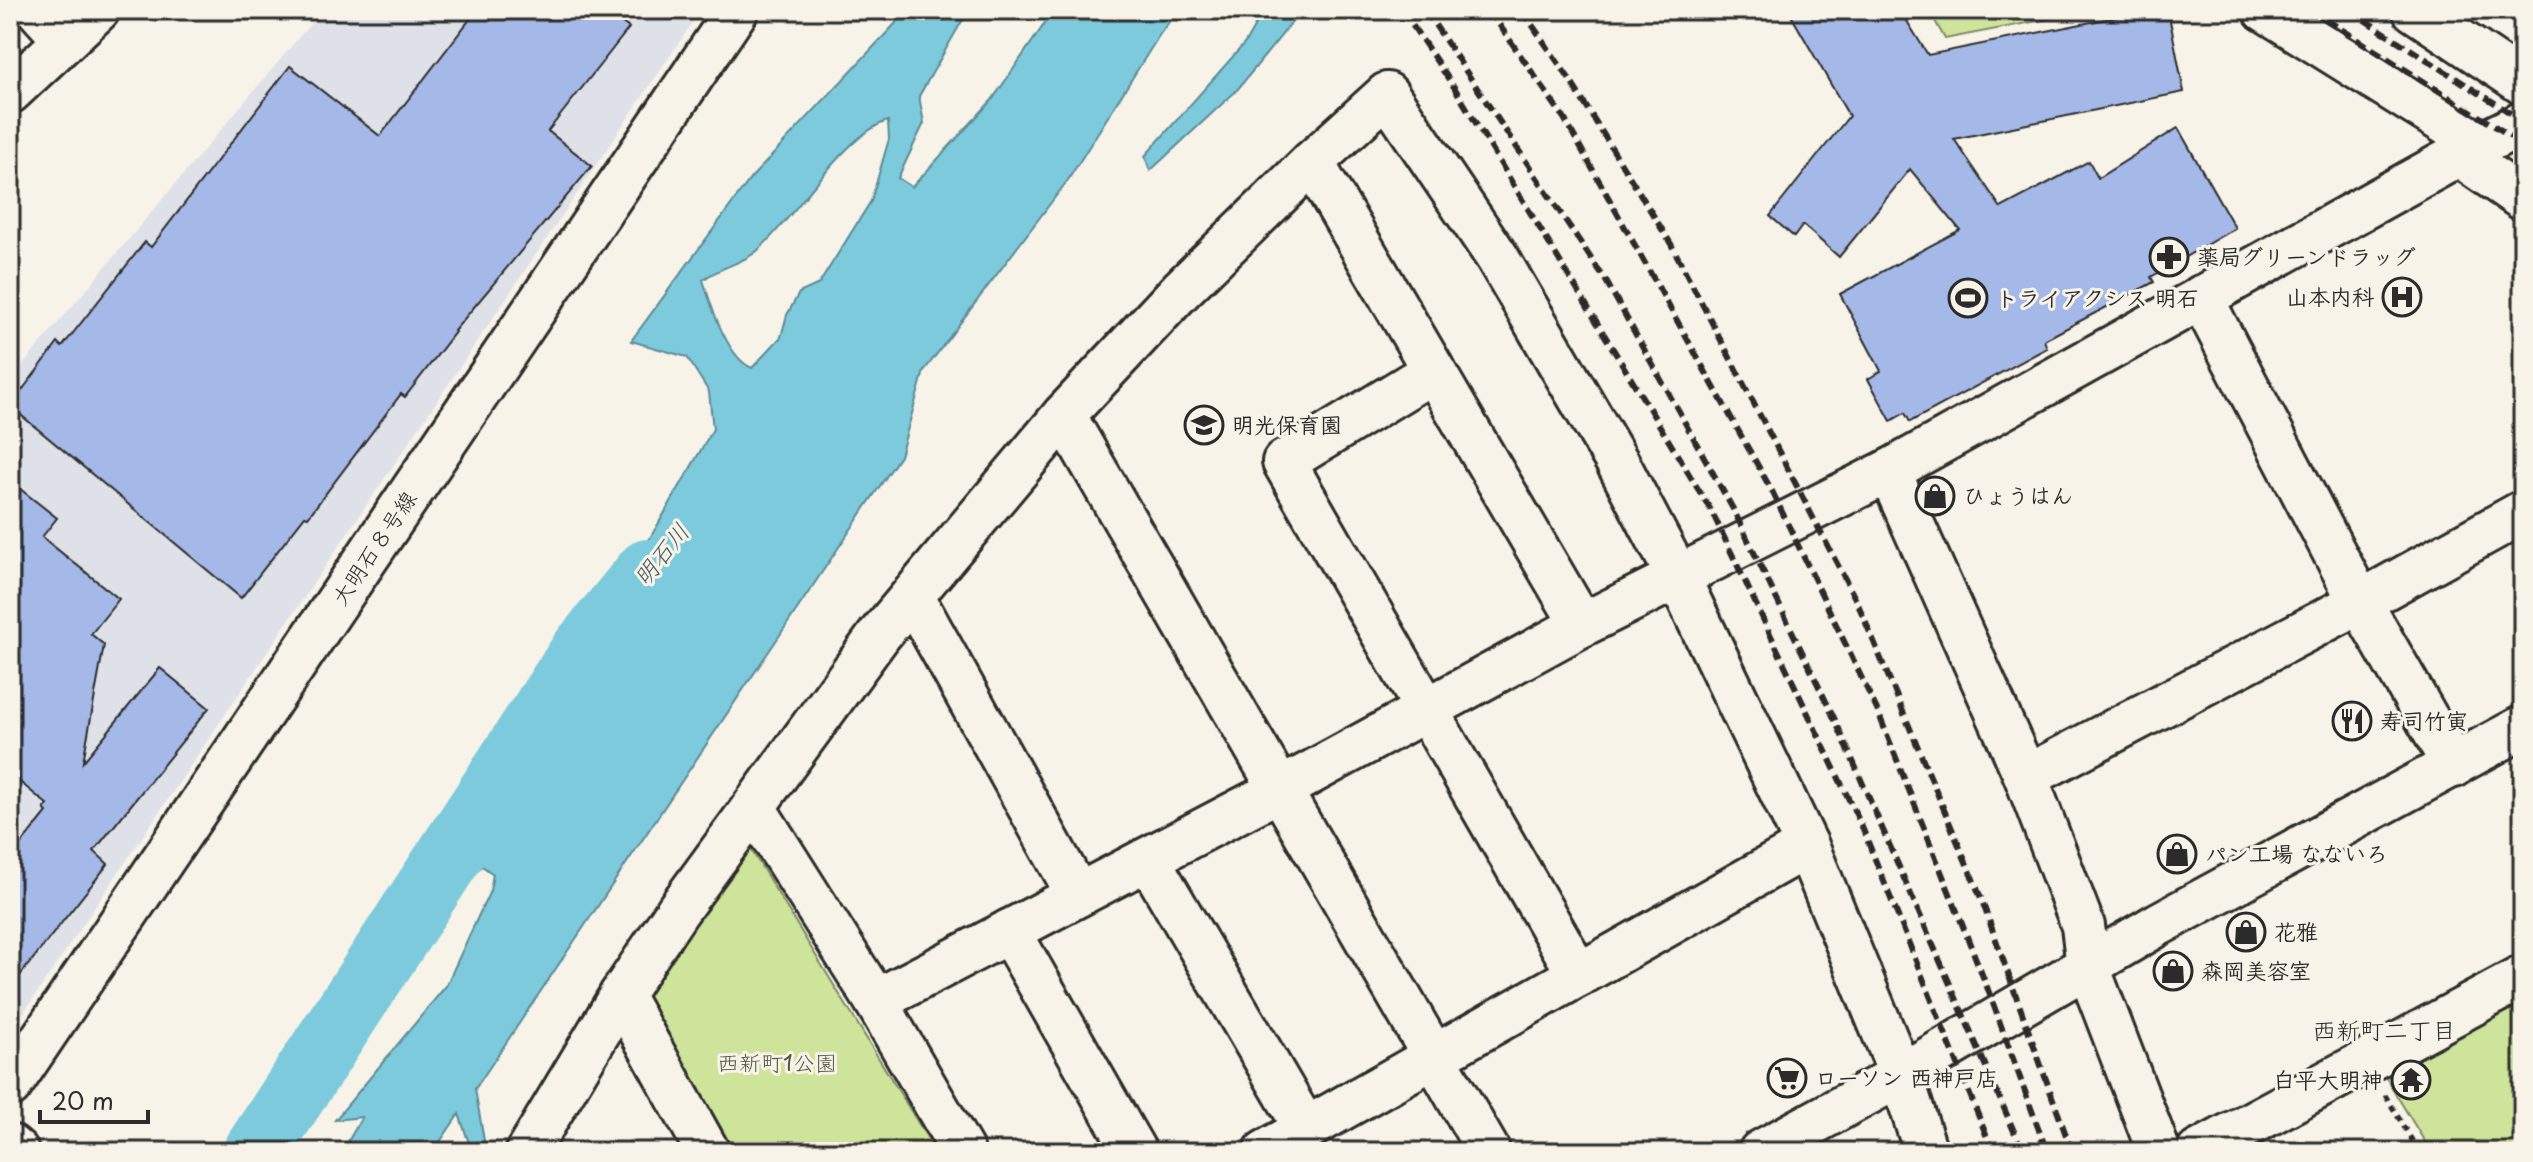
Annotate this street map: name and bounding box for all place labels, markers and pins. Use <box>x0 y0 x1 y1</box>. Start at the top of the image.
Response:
pharmacy icon: 薬局グリーンドラッグ <box>2148 236 2190 278</box>
place label: 薬局グリーンドラッグ <box>2197 239 2416 272</box>
hospital icon: 山本内科 <box>2381 276 2423 318</box>
sports icon: トライアクシス 明石 <box>1947 277 1989 319</box>
place label: 山本内科 <box>2286 279 2374 312</box>
place label: トライアクシス 明石 <box>1996 280 2199 313</box>
school or university icon: 明光保育園 <box>1183 404 1225 446</box>
place label: 明光保育園 <box>1232 407 1342 440</box>
shop icon: ひょうはん <box>1914 475 1956 517</box>
place label: ひょうはん <box>1963 478 2073 511</box>
restaurant icon: 寿司竹寅 <box>2331 700 2373 742</box>
place label: 寿司竹寅 <box>2380 703 2468 736</box>
shop icon: パン工場 なないろ <box>2156 833 2198 875</box>
place label: パン工場 なないろ <box>2205 836 2388 869</box>
shop icon: 花雅 <box>2225 911 2267 953</box>
place label: 花雅 <box>2274 914 2318 947</box>
shop icon: 森岡美容室 <box>2152 950 2194 992</box>
place label: 森岡美容室 <box>2201 953 2311 986</box>
supermarket icon: ローソン 西神戸店 <box>1766 1057 1808 1099</box>
temple icon: 白平大明神 <box>2390 1059 2432 1101</box>
place label: ローソン 西神戸店 <box>1815 1060 1998 1093</box>
place label: 白平大明神 <box>2273 1062 2383 1095</box>

